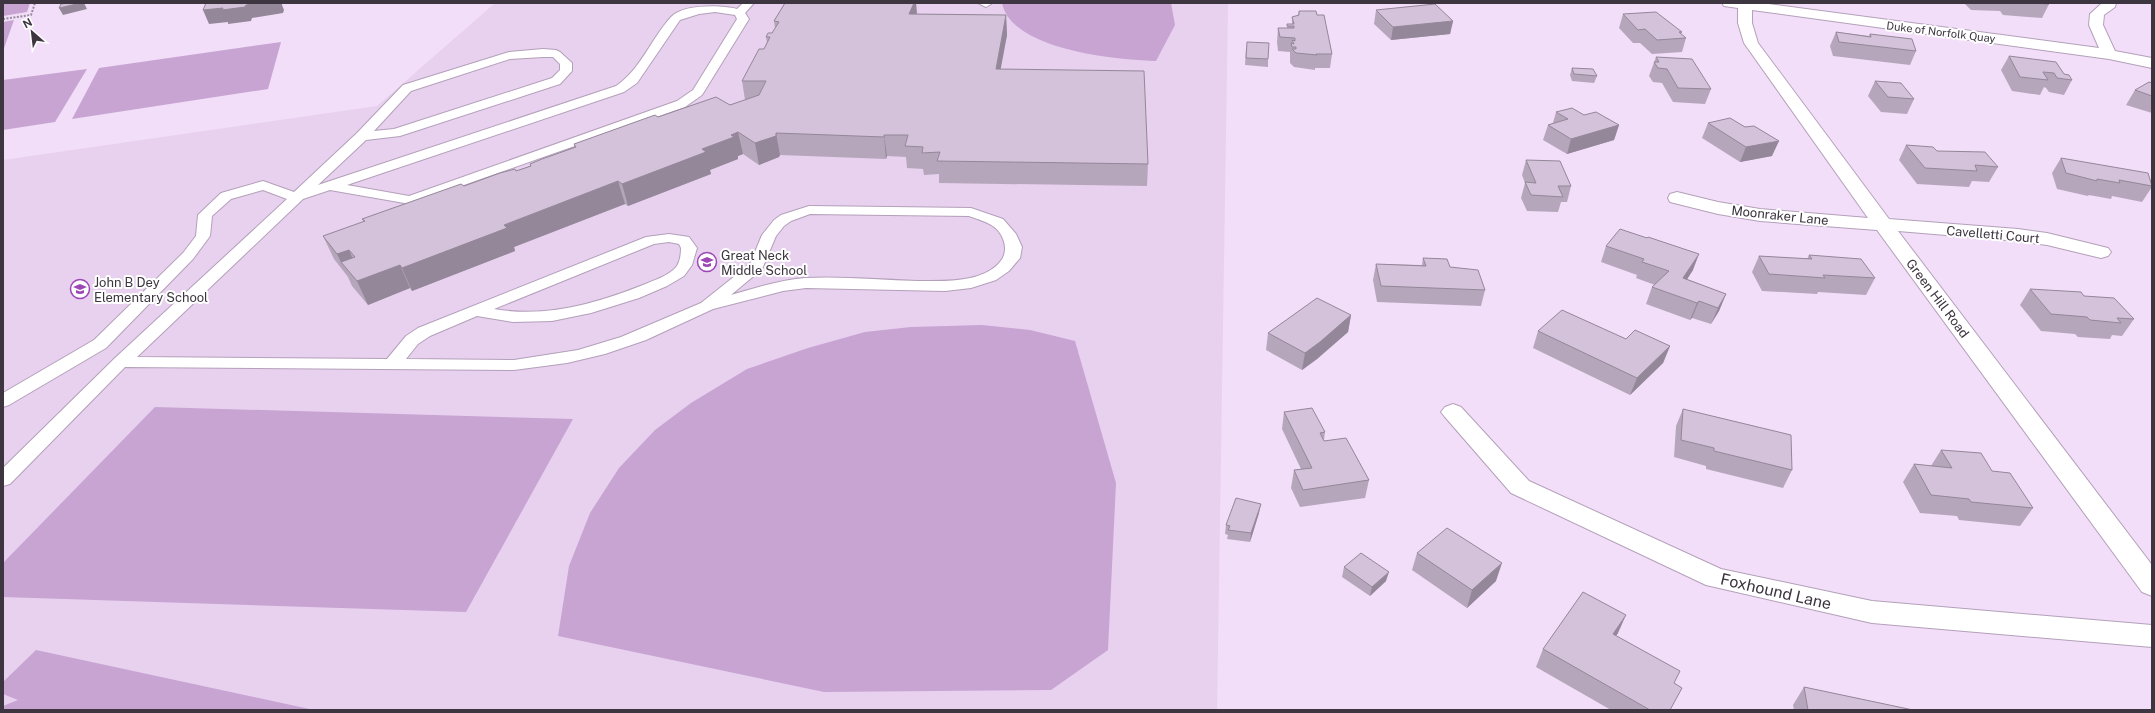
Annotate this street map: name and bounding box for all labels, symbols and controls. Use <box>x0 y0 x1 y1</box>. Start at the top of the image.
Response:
north arrow <box>12 12 52 52</box>
text: N <box>21 16 34 30</box>
street label: Duke of Norfolk Quay <box>1886 19 1996 45</box>
street label: Moonraker Lane <box>1731 203 1829 228</box>
street label: Cavelletti Court <box>1946 223 2040 246</box>
place label: Great Neck Middle School <box>721 248 807 278</box>
school or university icon: Great Neck Middle School <box>696 251 718 273</box>
street label: Green Hill Road <box>1903 256 1972 341</box>
place label: John B Dey Elementary School <box>94 275 208 305</box>
school or university icon: John B Dey Elementary School <box>69 278 91 300</box>
street label: Foxhound Lane <box>1719 569 1833 613</box>

